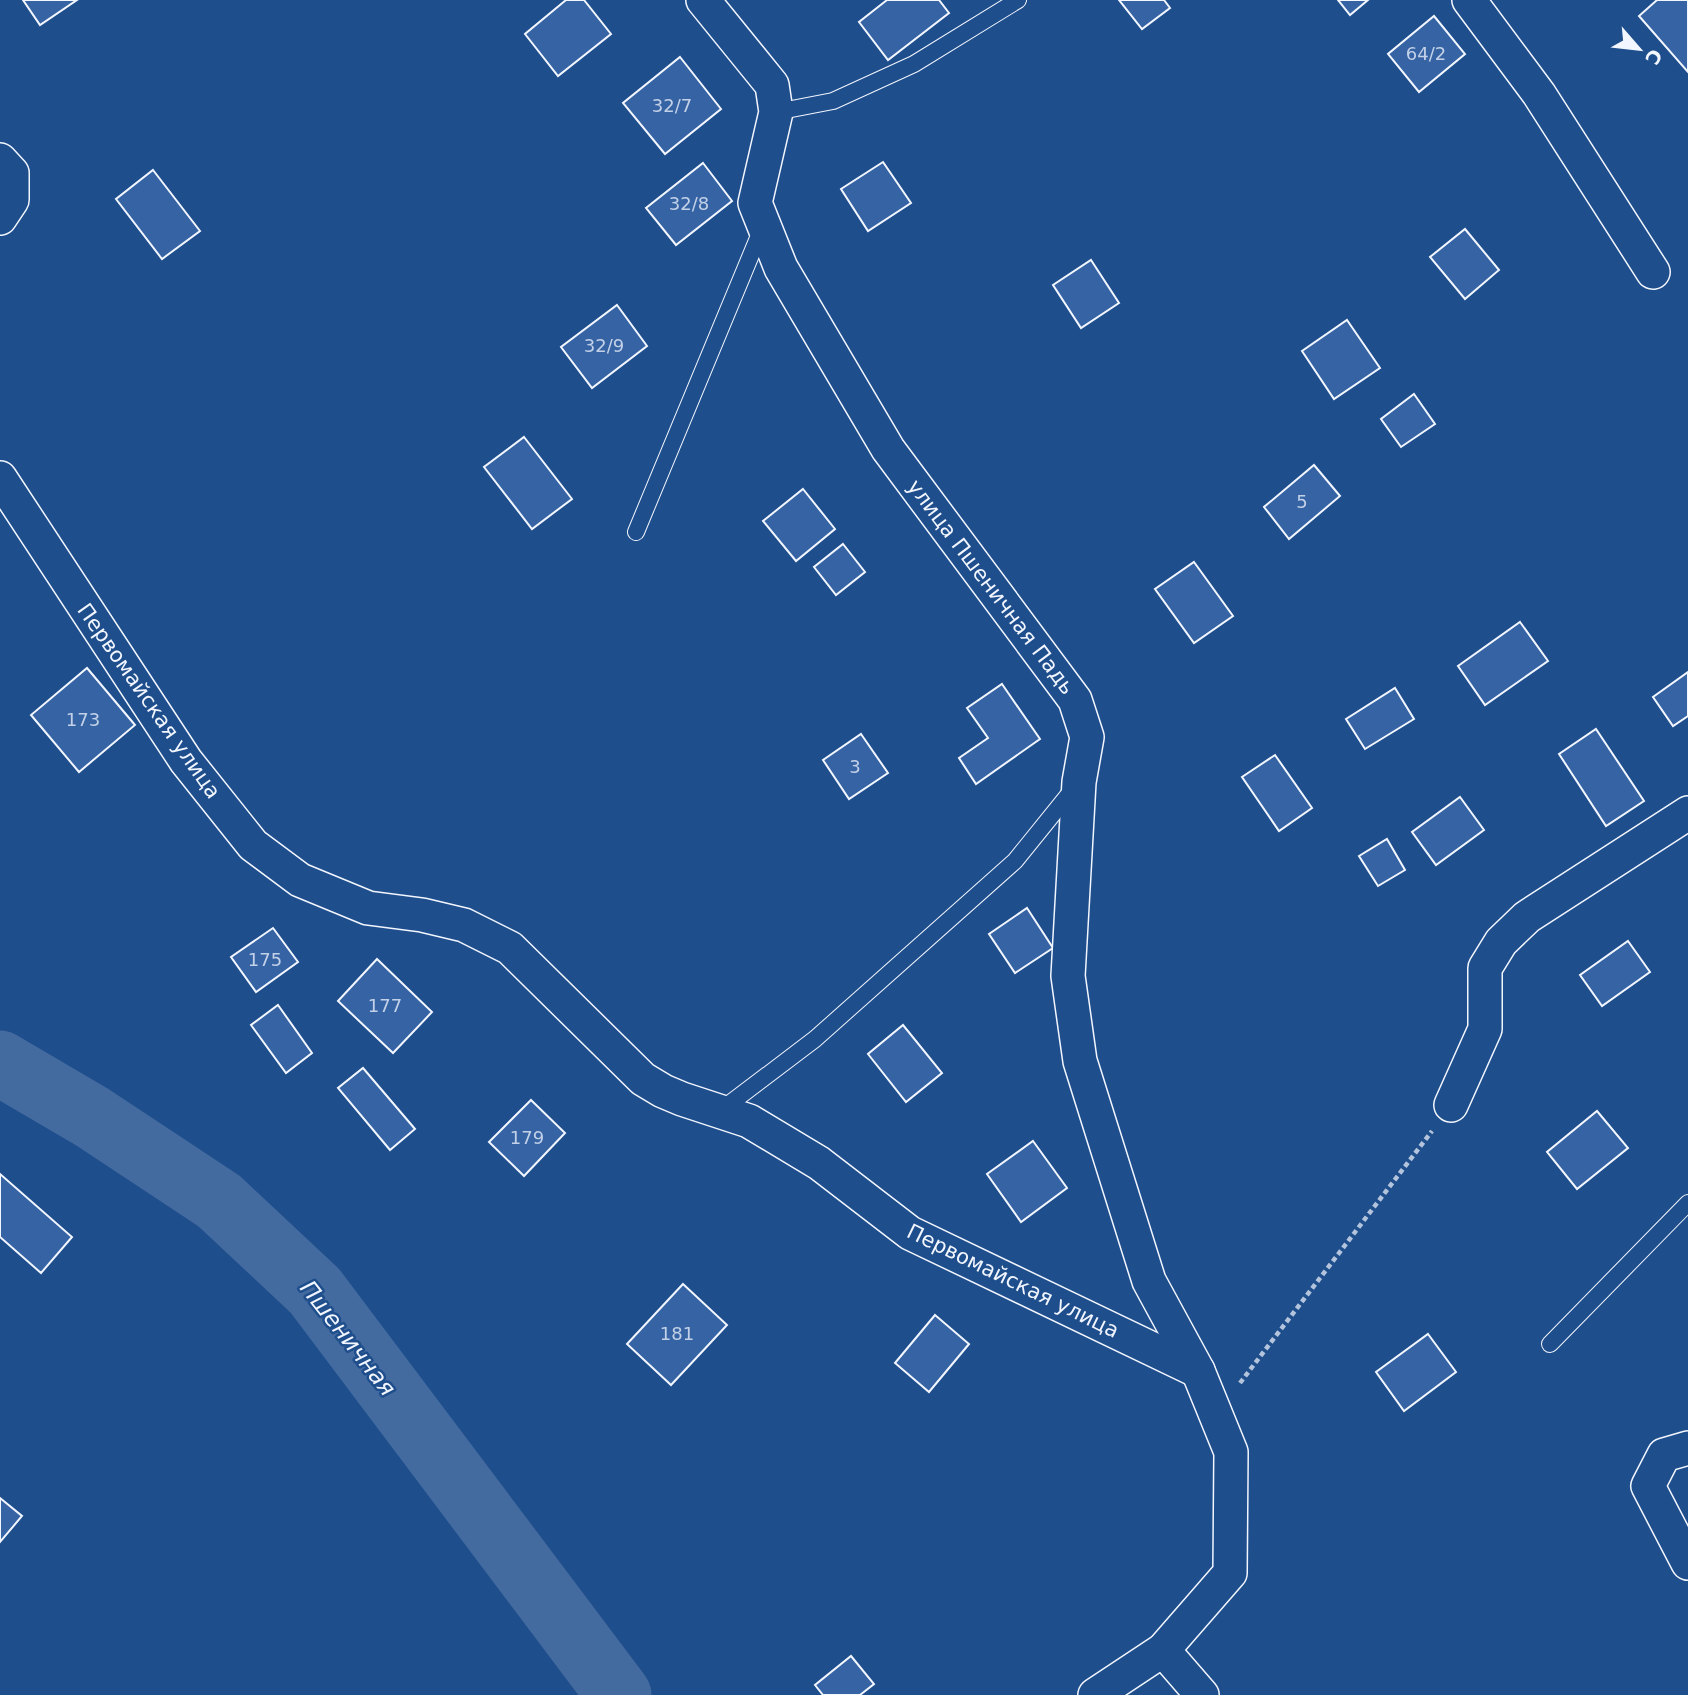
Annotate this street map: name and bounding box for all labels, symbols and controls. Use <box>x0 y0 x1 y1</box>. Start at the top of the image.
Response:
north arrow <box>1604 14 1674 84</box>
house number: 64/2 <box>1406 43 1446 64</box>
text: С <box>1641 46 1667 68</box>
house number: 32/7 <box>652 95 692 116</box>
house number: 32/8 <box>669 193 709 214</box>
house number: 32/9 <box>584 335 624 356</box>
street label: улица Пшеничная Падь <box>902 475 1080 699</box>
house number: 5 <box>1296 491 1308 512</box>
street label: Первомайская улица <box>72 599 226 803</box>
house number: 173 <box>66 709 100 730</box>
house number: 3 <box>849 756 861 777</box>
house number: 175 <box>248 949 282 970</box>
house number: 177 <box>368 995 402 1016</box>
house number: 179 <box>510 1127 544 1148</box>
street label: Первомайская улица <box>903 1219 1123 1343</box>
water label: Пшеничная <box>295 1275 401 1401</box>
house number: 181 <box>660 1323 694 1344</box>

